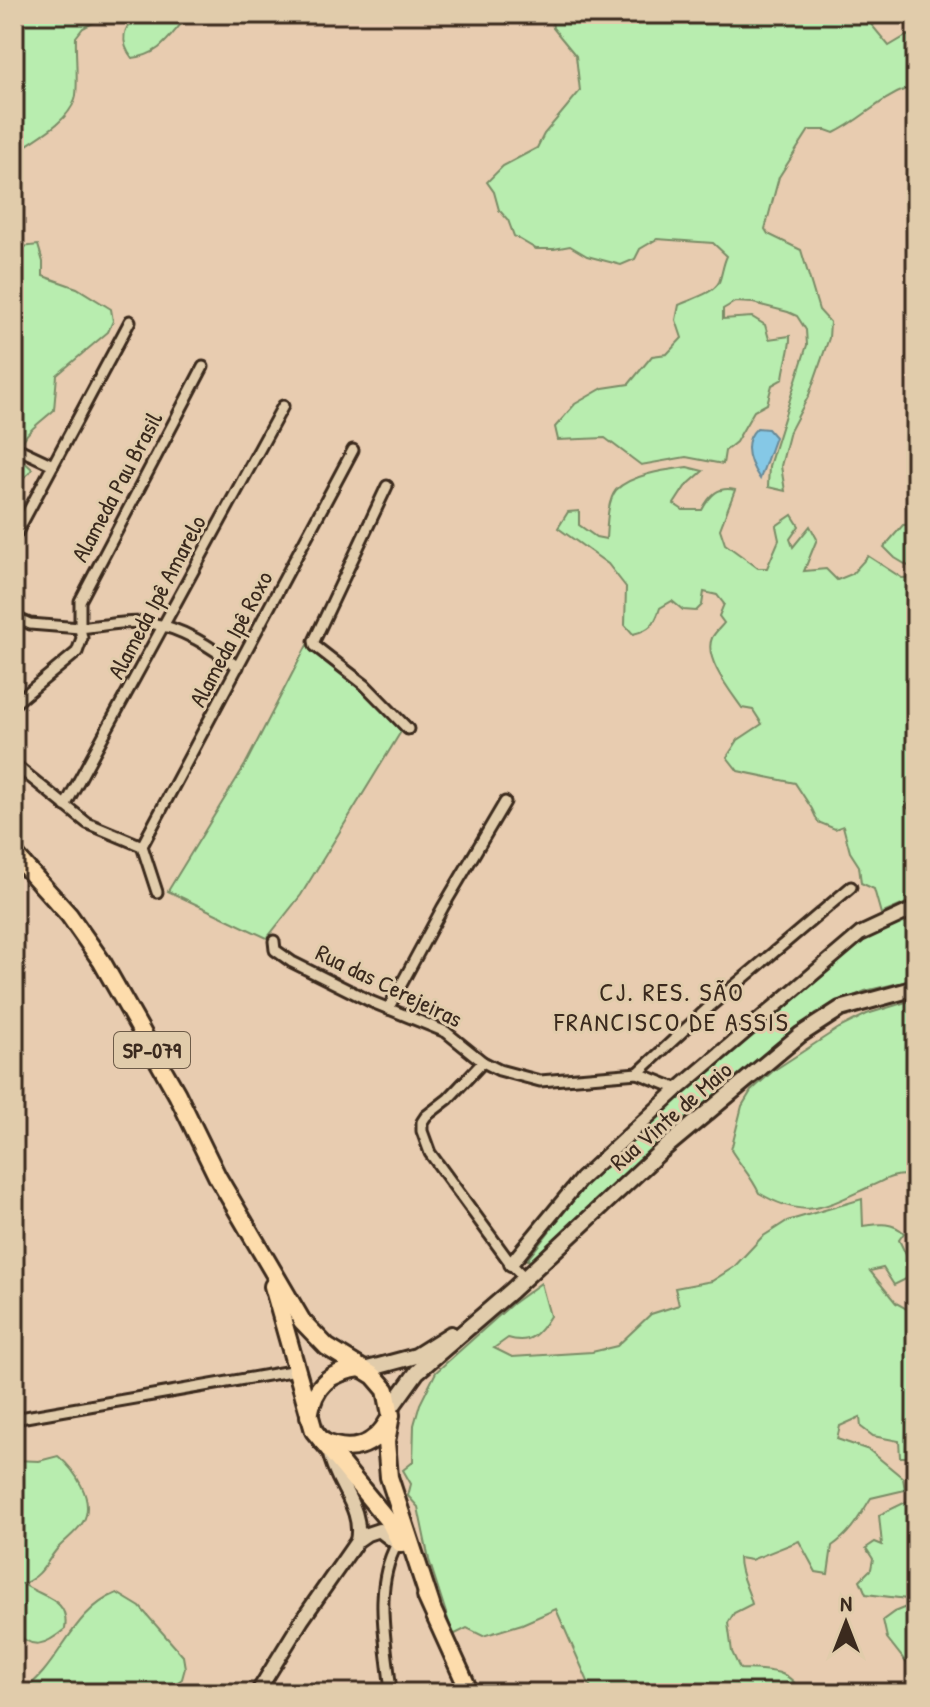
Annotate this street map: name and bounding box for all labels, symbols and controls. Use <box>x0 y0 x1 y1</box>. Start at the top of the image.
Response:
street label: Alameda Pau Brasil <box>63 405 169 567</box>
street label: Alameda Ipê Amarelo <box>100 509 213 684</box>
street label: Alameda Ipê Roxo <box>181 565 280 712</box>
street label: Rua das Cerejeiras <box>311 936 468 1034</box>
district label: CJ. RES. SÃO FRANCISCO DE ASSIS <box>553 974 790 1039</box>
road number: SP-079 <box>114 1032 190 1068</box>
street label: Rua Vinte de Maio <box>603 1053 738 1177</box>
north arrow <box>806 1583 886 1663</box>
text: N <box>840 1588 852 1618</box>

